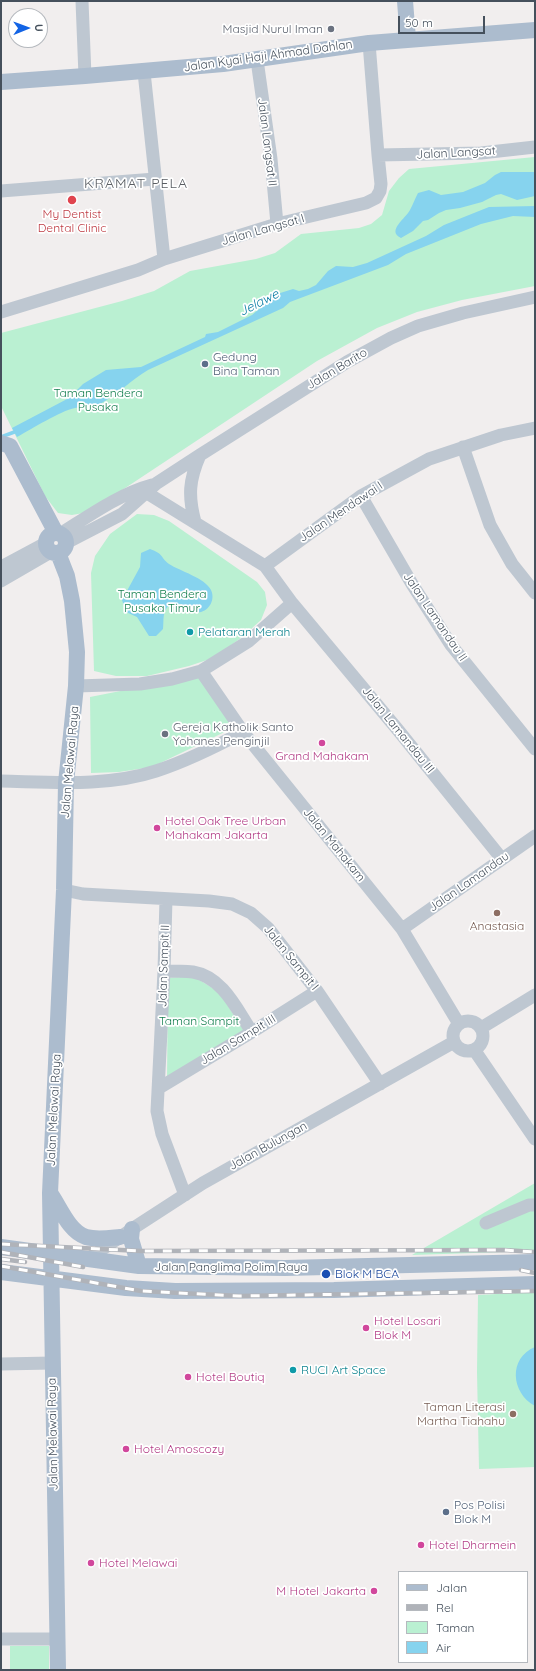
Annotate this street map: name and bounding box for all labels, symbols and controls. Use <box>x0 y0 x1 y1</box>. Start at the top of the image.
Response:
north arrow <box>8 8 48 48</box>
scale bar <box>400 8 487 34</box>
text: 50 m <box>405 15 433 30</box>
place label: Masjid Nurul Iman <box>223 22 323 36</box>
text: U <box>32 24 46 32</box>
marker: Masjid Nurul Iman <box>326 24 336 34</box>
street label: Jalan Kyai Haji Ahmad Dahlan <box>183 37 353 75</box>
street label: Jalan Langsat II <box>254 97 280 187</box>
street label: Jalan Langsat <box>416 144 496 162</box>
district label: KRAMAT PELA <box>84 176 188 192</box>
marker: My Dentist Dental Clinic <box>66 194 78 206</box>
place label: My Dentist Dental Clinic <box>38 207 106 235</box>
street label: Jalan Langsat I <box>220 211 306 249</box>
water label: Jelawe <box>236 286 282 320</box>
street label: Jalan Barito <box>304 345 370 393</box>
place label: Gedung Bina Taman <box>213 350 279 378</box>
marker: Gedung Bina Taman <box>200 359 210 369</box>
park label: Taman Bendera Pusaka <box>53 386 143 414</box>
street label: Jalan Mendawai I <box>296 479 386 545</box>
street label: Jalan Lamandau II <box>400 570 470 664</box>
park label: Taman Bendera Pusaka Timur <box>117 587 207 615</box>
place label: Pelataran Merah <box>198 625 290 639</box>
marker: Pelataran Merah <box>185 627 195 637</box>
street label: Jalan Lamandau III <box>359 684 437 776</box>
street label: Jalan Melawai Raya <box>58 705 82 819</box>
place label: Gereja Katholik Santo Yohanes Penginjil <box>173 720 294 748</box>
marker: Gereja Katholik Santo Yohanes Penginjil <box>160 729 170 739</box>
marker: Grand Mahakam <box>317 738 327 748</box>
place label: Grand Mahakam <box>275 749 369 763</box>
street label: Jalan Mahakam <box>300 805 368 885</box>
place label: Hotel Oak Tree Urban Mahakam Jakarta <box>165 814 286 842</box>
marker: Hotel Oak Tree Urban Mahakam Jakarta <box>152 823 162 833</box>
street label: Jalan Lamandau <box>426 849 512 915</box>
marker: Anastasia <box>492 908 502 918</box>
place label: Anastasia <box>470 919 524 933</box>
street label: Jalan Sampit I <box>260 923 322 993</box>
street label: Jalan Sampit II <box>155 925 173 1007</box>
street label: Jalan Sampit III <box>198 1012 278 1068</box>
park label: Taman Sampit <box>159 1014 239 1028</box>
street label: Jalan Melawai Raya <box>44 1053 64 1167</box>
street label: Jalan Bulungan <box>226 1119 310 1173</box>
street label: Jalan Panglima Polim Raya <box>154 1260 308 1274</box>
place label: Blok M BCA <box>335 1267 399 1281</box>
marker: Blok M BCA <box>320 1268 332 1280</box>
place label: Hotel Losari Blok M <box>374 1314 441 1342</box>
marker: Hotel Losari Blok M <box>361 1323 371 1333</box>
place label: RUCI Art Space <box>301 1363 386 1377</box>
marker: RUCI Art Space <box>288 1365 298 1375</box>
place label: Hotel Boutiq <box>196 1370 264 1384</box>
marker: Hotel Boutiq <box>183 1372 193 1382</box>
street label: Jalan Melawai Raya <box>45 1378 61 1490</box>
place label: Taman Literasi Martha Tiahahu <box>417 1400 505 1428</box>
marker: Taman Literasi Martha Tiahahu <box>508 1409 518 1419</box>
place label: Hotel Amoscozy <box>134 1442 224 1456</box>
marker: Hotel Amoscozy <box>121 1444 131 1454</box>
place label: Pos Polisi Blok M <box>454 1498 505 1526</box>
marker: Pos Polisi Blok M <box>441 1507 451 1517</box>
place label: Hotel Dharmein <box>429 1538 516 1552</box>
marker: Hotel Dharmein <box>416 1540 426 1550</box>
place label: Hotel Melawai <box>99 1556 177 1570</box>
marker: Hotel Melawai <box>86 1558 96 1568</box>
legend <box>398 1571 528 1663</box>
text: Jalan <box>436 1580 467 1595</box>
place label: M Hotel Jakarta <box>276 1584 366 1598</box>
marker: M Hotel Jakarta <box>369 1586 379 1596</box>
text: Rel <box>436 1600 454 1615</box>
text: Taman <box>436 1620 474 1635</box>
text: Air <box>436 1640 451 1655</box>

